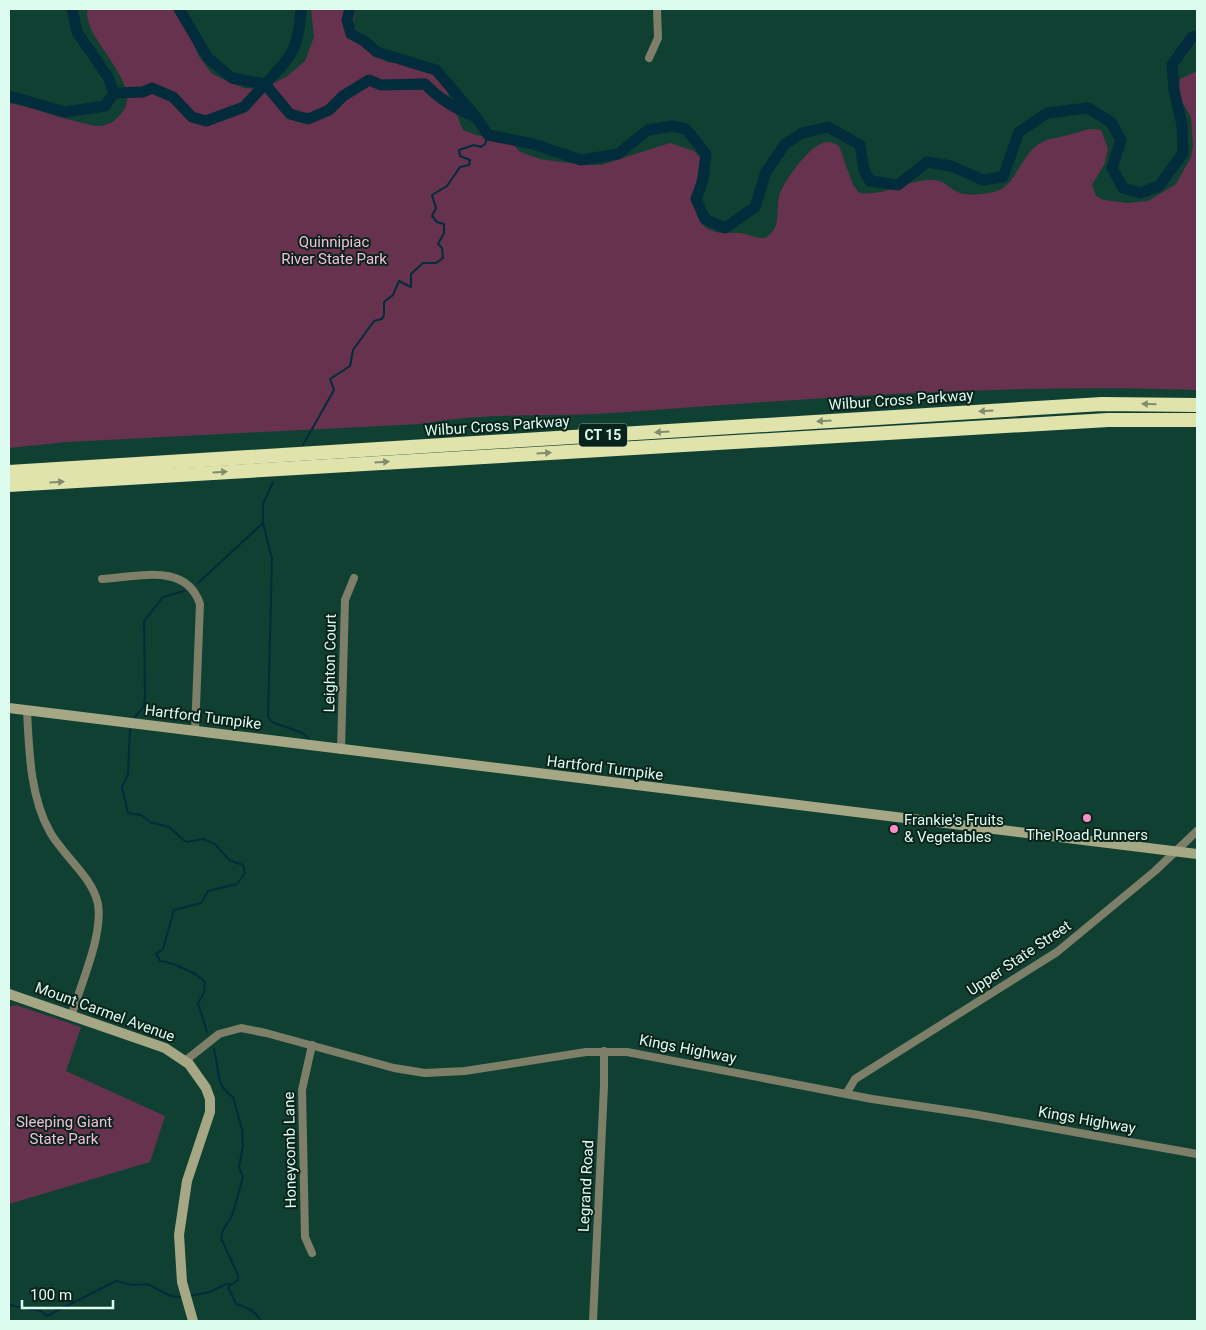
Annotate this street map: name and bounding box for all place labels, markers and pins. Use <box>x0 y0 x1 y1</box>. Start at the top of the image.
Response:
place label: Frankie's Fruits & Vegetables <box>904 811 1004 846</box>
marker: The Road Runners <box>1081 812 1093 824</box>
marker: Frankie's Fruits & Vegetables <box>888 823 900 835</box>
place label: The Road Runners <box>1026 826 1148 844</box>

